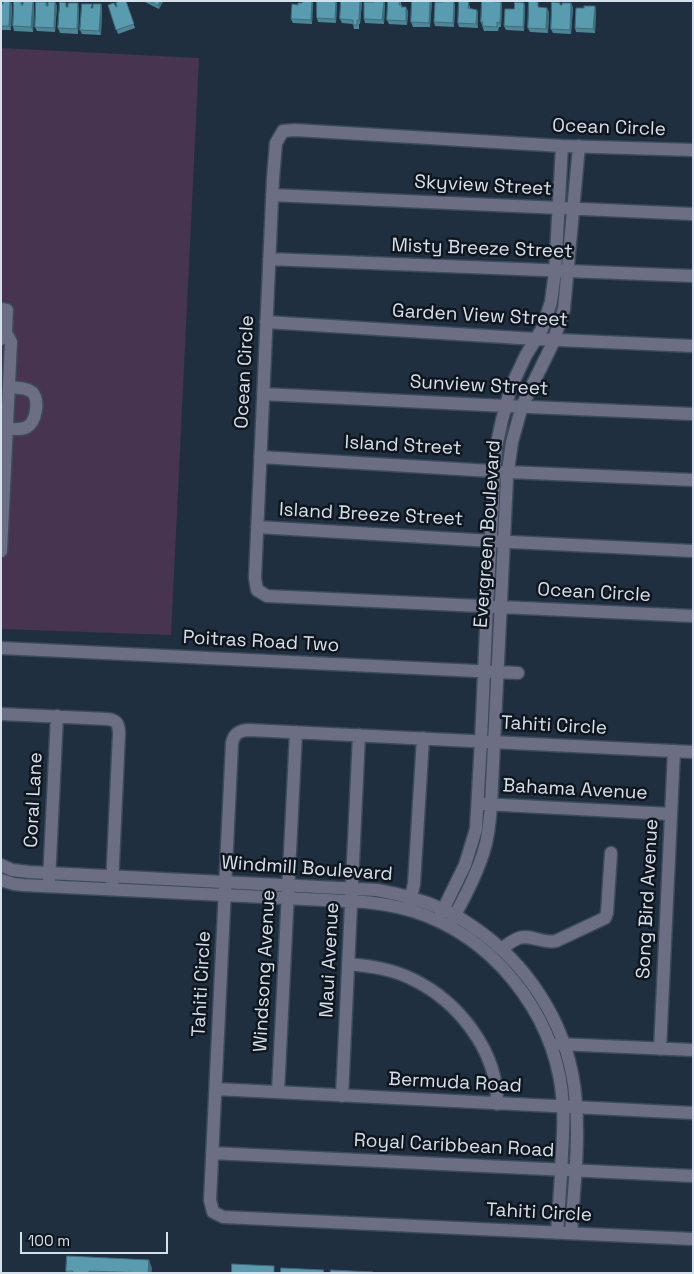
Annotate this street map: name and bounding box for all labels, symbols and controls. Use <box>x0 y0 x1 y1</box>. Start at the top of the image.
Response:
street label: Ocean Circle <box>552 115 666 141</box>
street label: Skyview Street <box>414 171 552 201</box>
street label: Misty Breeze Street <box>391 234 573 264</box>
street label: Garden View Street <box>392 300 568 332</box>
street label: Ocean Circle <box>231 315 259 429</box>
street label: Sunview Street <box>409 371 549 401</box>
street label: Island Street <box>344 432 462 460</box>
street label: Evergreen Boulevard <box>470 439 506 629</box>
street label: Island Breeze Street <box>278 499 464 531</box>
street label: Ocean Circle <box>537 579 651 607</box>
street label: Poitras Road Two <box>182 627 340 657</box>
street label: Tahiti Circle <box>500 712 608 740</box>
street label: Coral Lane <box>20 752 48 848</box>
street label: Bahama Avenue <box>502 775 648 805</box>
street label: Song Bird Avenue <box>632 818 664 980</box>
street label: Windmill Boulevard <box>221 852 393 886</box>
street label: Windsong Avenue <box>249 889 281 1053</box>
street label: Maui Avenue <box>316 902 344 1018</box>
street label: Tahiti Circle <box>188 930 216 1038</box>
street label: Bermuda Road <box>388 1068 522 1098</box>
street label: Royal Caribbean Road <box>353 1129 555 1163</box>
street label: Tahiti Circle <box>485 1199 593 1227</box>
scale bar <box>22 1222 170 1254</box>
text: 100 m <box>28 1231 70 1250</box>

